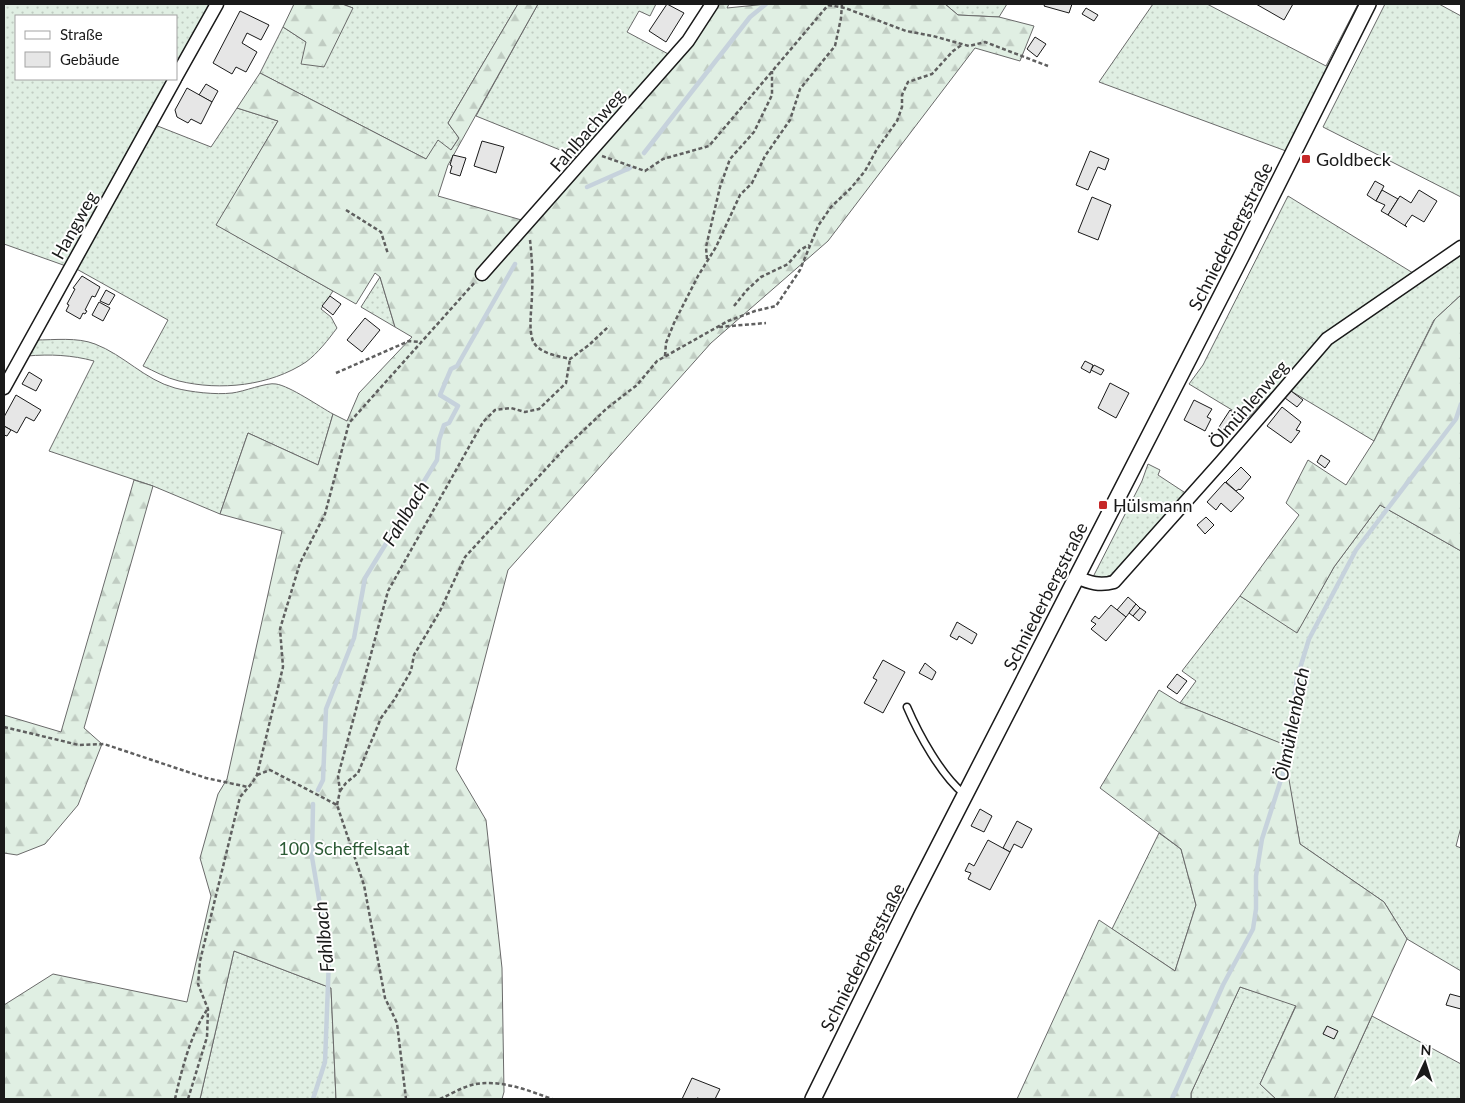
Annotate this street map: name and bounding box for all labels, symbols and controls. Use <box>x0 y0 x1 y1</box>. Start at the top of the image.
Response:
legend <box>15 15 178 80</box>
text: Straße <box>60 25 103 43</box>
text: Gebäude <box>60 50 119 68</box>
street label: Fahlbachweg <box>545 84 629 176</box>
place label: Goldbeck <box>1316 148 1392 170</box>
marker: Goldbeck <box>1300 153 1312 165</box>
street label: Schniederbergstraße <box>1183 158 1277 314</box>
street label: Hangweg <box>46 187 102 263</box>
street label: Ölmühlenweg <box>1204 355 1292 453</box>
water label: Fahlbach <box>377 476 433 550</box>
place label: Hülsmann <box>1113 494 1193 516</box>
marker: Hülsmann <box>1097 499 1109 511</box>
street label: Schniederbergstraße <box>998 518 1092 674</box>
water label: Ölmühlenbach <box>1269 665 1313 783</box>
park label: 100 Scheffelsaat <box>278 837 410 859</box>
street label: Schniederbergstraße <box>815 879 909 1035</box>
water label: Fahlbach <box>308 900 338 974</box>
north arrow <box>1400 1038 1450 1088</box>
text: N <box>1420 1041 1432 1058</box>

